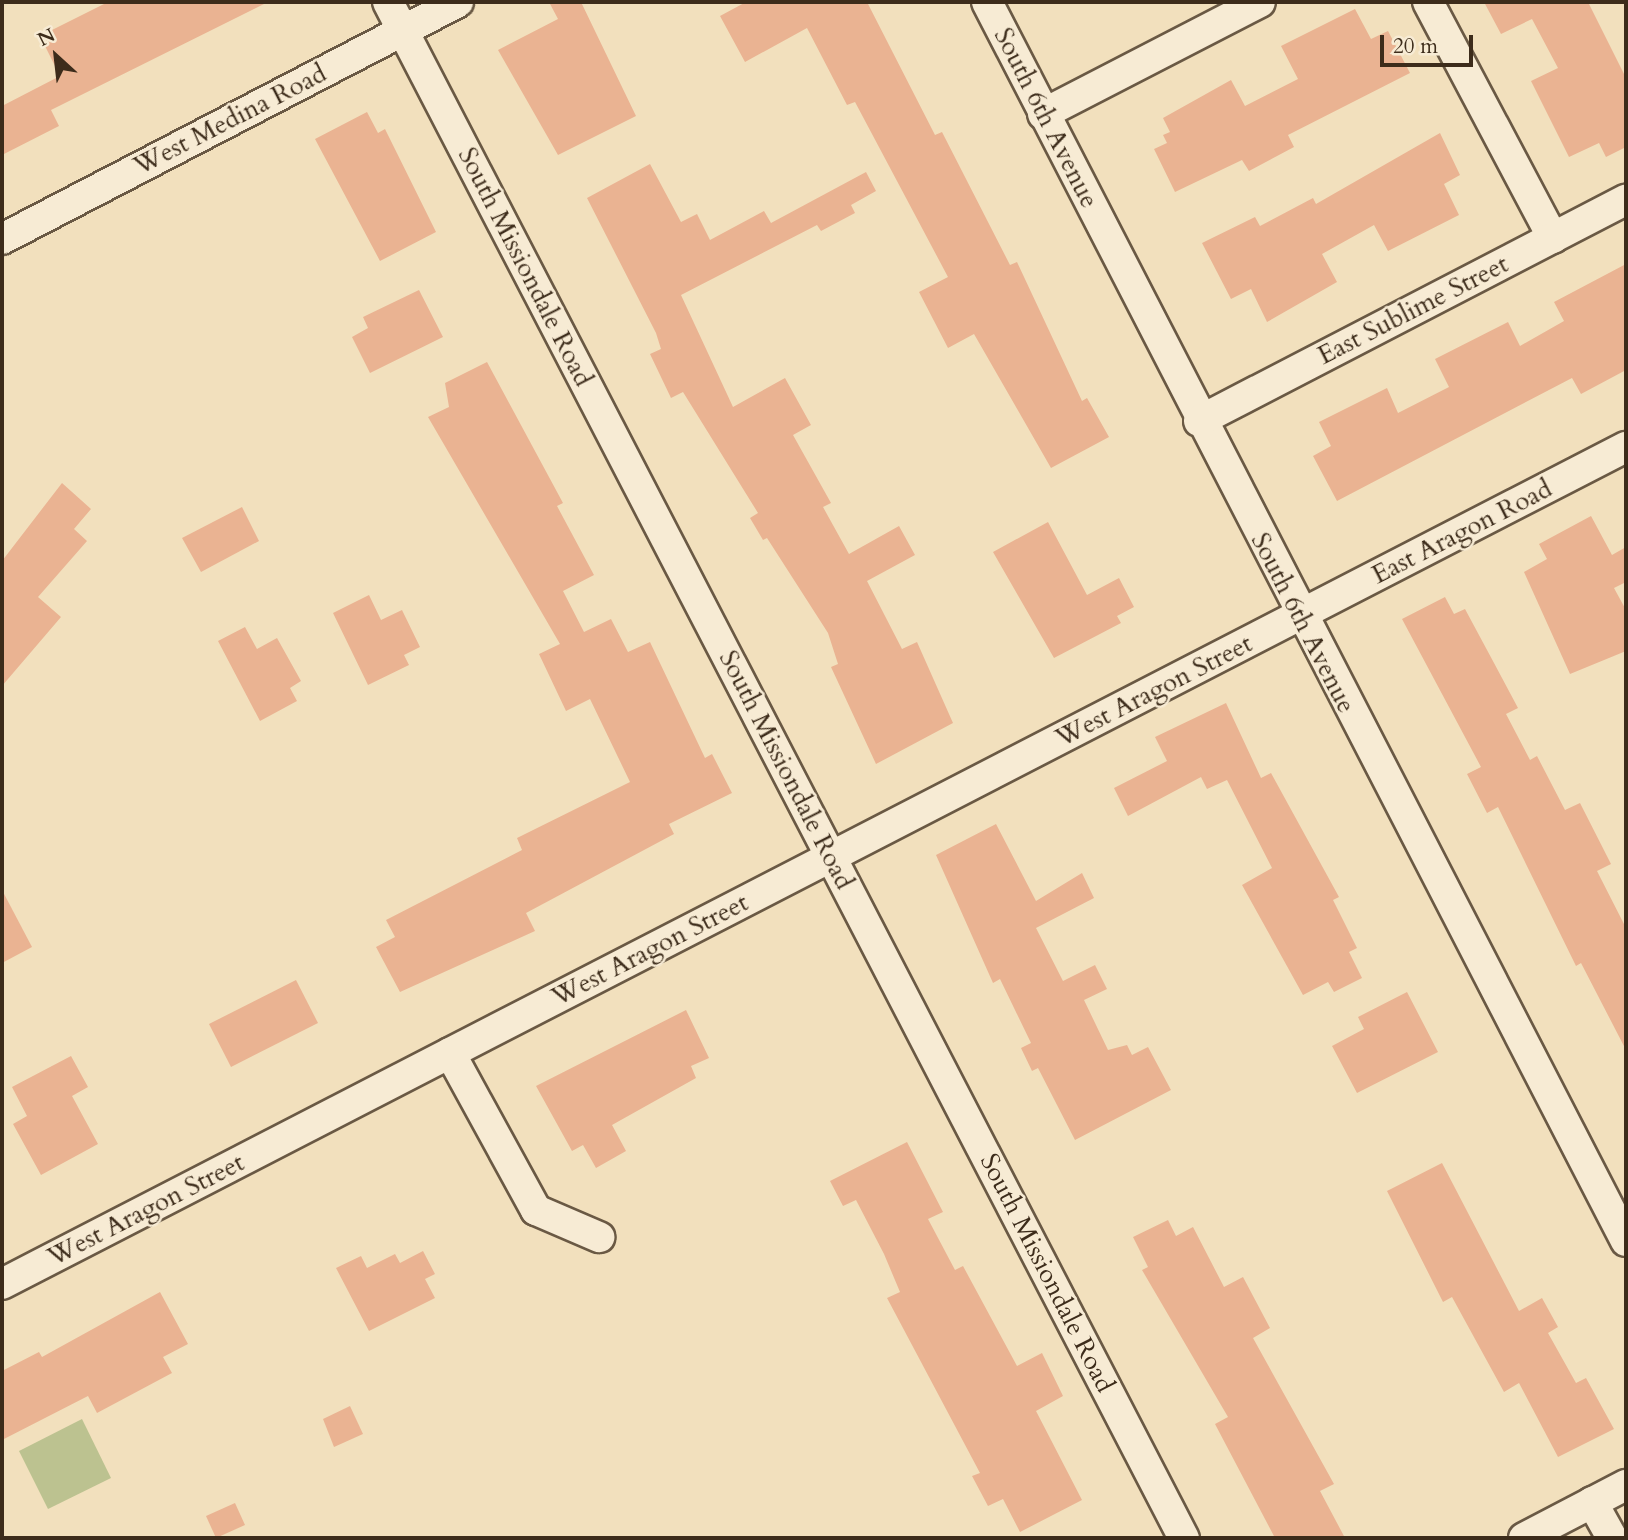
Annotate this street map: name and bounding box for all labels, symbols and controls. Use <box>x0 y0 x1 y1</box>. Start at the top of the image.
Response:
north arrow <box>21 21 91 91</box>
scale bar <box>1383 21 1476 65</box>
text: N <box>33 22 60 53</box>
street label: South 6th Avenue <box>987 23 1105 213</box>
text: 20 m <box>1393 32 1438 61</box>
street label: West Medina Road <box>128 58 332 182</box>
street label: South Missiondale Road <box>451 142 599 392</box>
street label: East Sublime Street <box>1313 249 1513 371</box>
street label: East Aragon Road <box>1367 473 1557 591</box>
street label: South 6th Avenue <box>1244 528 1362 718</box>
street label: West Aragon Street <box>1050 628 1258 754</box>
street label: South Missiondale Road <box>712 645 860 895</box>
street label: West Aragon Street <box>546 887 754 1013</box>
street label: West Aragon Street <box>42 1147 250 1273</box>
street label: South Missiondale Road <box>973 1148 1121 1398</box>

